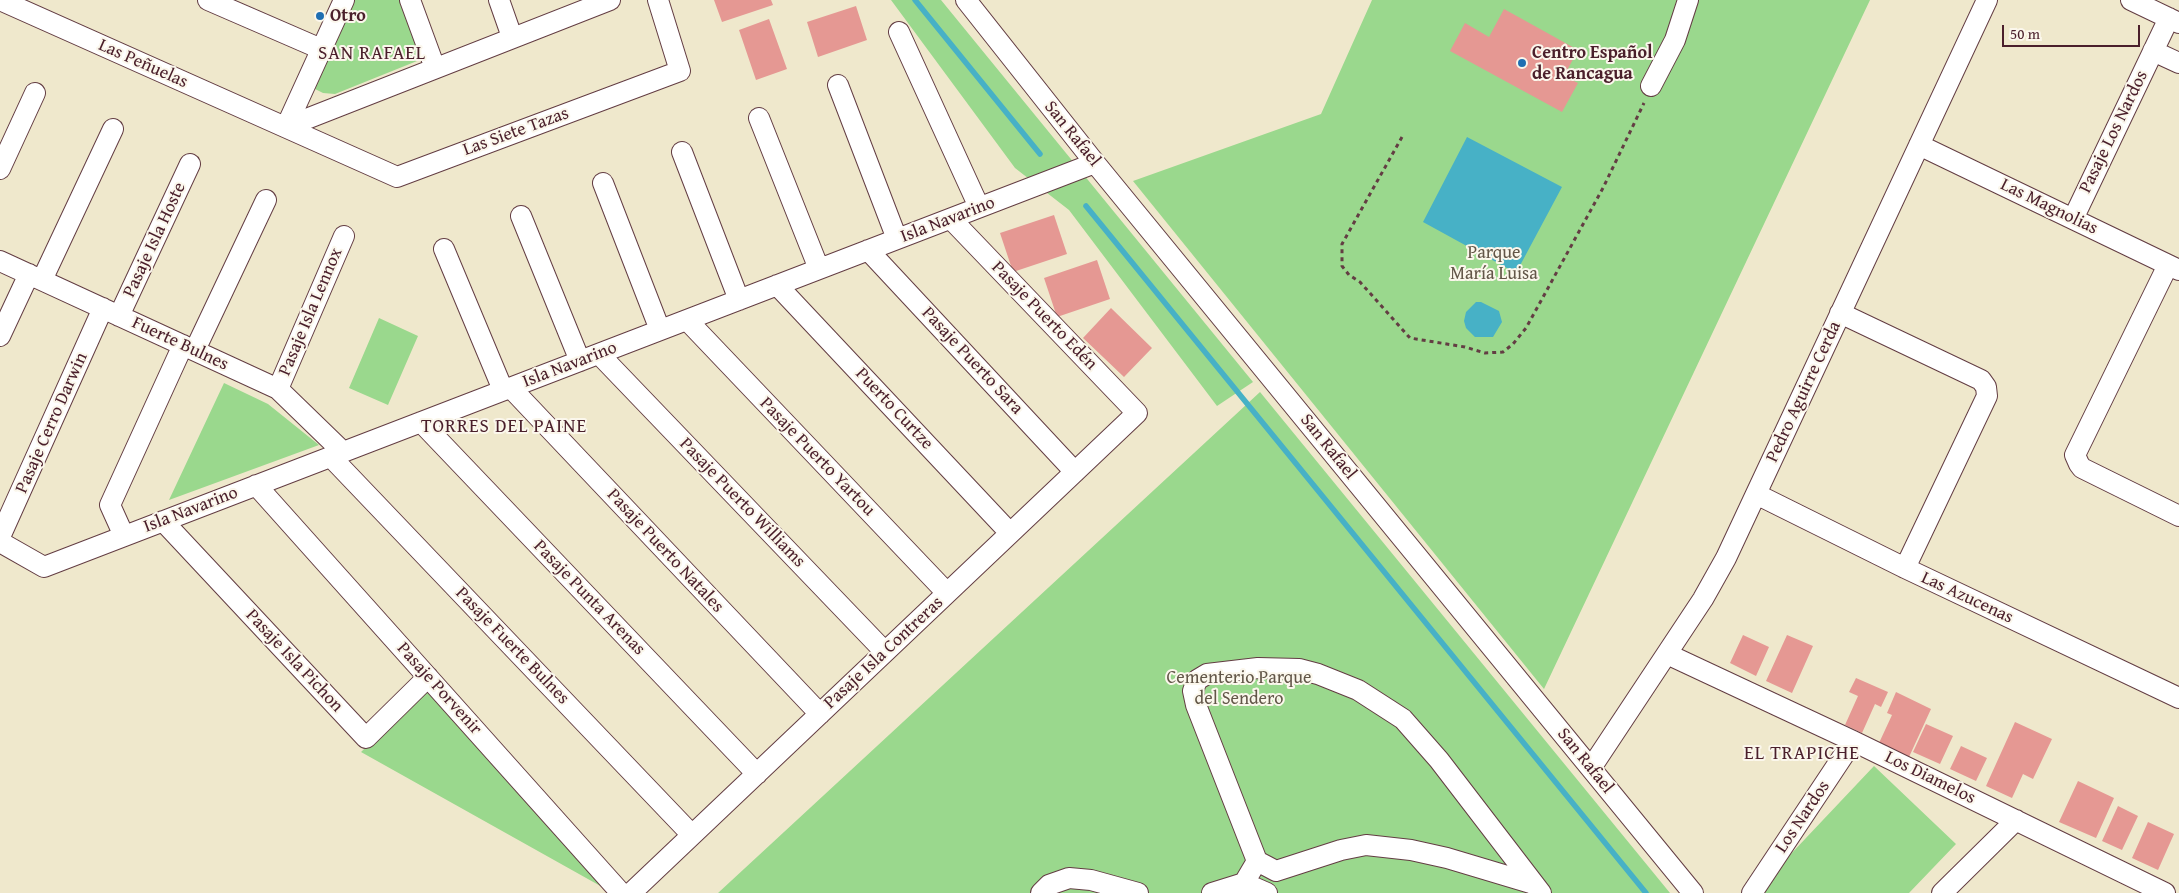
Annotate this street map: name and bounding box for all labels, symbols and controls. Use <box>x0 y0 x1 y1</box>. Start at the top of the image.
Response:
place label: Otro <box>330 5 366 27</box>
marker: Otro <box>314 10 326 22</box>
scale bar <box>2004 15 2142 47</box>
text: 50 m <box>2010 23 2040 44</box>
street label: Las Peñuelas <box>95 35 191 93</box>
place label: Centro Español de Rancagua <box>1532 42 1653 84</box>
district label: SAN RAFAEL <box>317 43 427 65</box>
marker: Centro Español de Rancagua <box>1516 57 1528 69</box>
street label: Pasaje Los Nardos <box>2075 67 2153 197</box>
street label: San Rafael <box>1039 97 1105 171</box>
street label: Las Siete Tazas <box>460 103 572 161</box>
street label: Las Magnolias <box>1997 174 2101 240</box>
street label: Pasaje Isla Hoste <box>119 179 191 301</box>
street label: Isla Navarino <box>898 192 998 248</box>
park label: Parque María Luisa <box>1450 242 1538 284</box>
street label: Pasaje Isla Lennox <box>274 245 348 379</box>
street label: Pasaje Puerto Edén <box>987 257 1101 375</box>
street label: Pasaje Puerto Sara <box>917 303 1027 419</box>
street label: Fuerte Bulnes <box>128 312 232 376</box>
street label: Pedro Aguirre Cerda <box>1762 318 1846 466</box>
street label: Isla Navarino <box>520 337 620 393</box>
street label: Pasaje Cerro Darwin <box>11 349 93 497</box>
street label: Puerto Curtze <box>851 363 937 455</box>
street label: Pasaje Puerto Yartou <box>755 393 879 521</box>
street label: San Rafael <box>1295 410 1361 484</box>
district label: TORRES DEL PAINE <box>419 416 589 438</box>
street label: Pasaje Puerto Williams <box>675 434 809 572</box>
street label: Isla Navarino <box>141 482 241 538</box>
street label: Pasaje Puerto Natales <box>602 485 728 617</box>
street label: Pasaje Punta Arenas <box>529 536 649 660</box>
street label: Las Azucenas <box>1918 567 2016 629</box>
street label: Pasaje Fuerte Bulnes <box>450 583 574 709</box>
street label: Pasaje Isla Contreras <box>820 592 948 714</box>
street label: Pasaje Isla Pichon <box>241 605 347 717</box>
street label: Pasaje Porvenir <box>392 638 486 740</box>
park label: Cementerio Parque del Sendero <box>1167 667 1311 710</box>
street label: San Rafael <box>1552 724 1618 798</box>
district label: EL TRAPICHE <box>1743 743 1861 765</box>
street label: Los Diamelos <box>1881 747 1979 809</box>
street label: Los Nardos <box>1771 777 1835 857</box>

